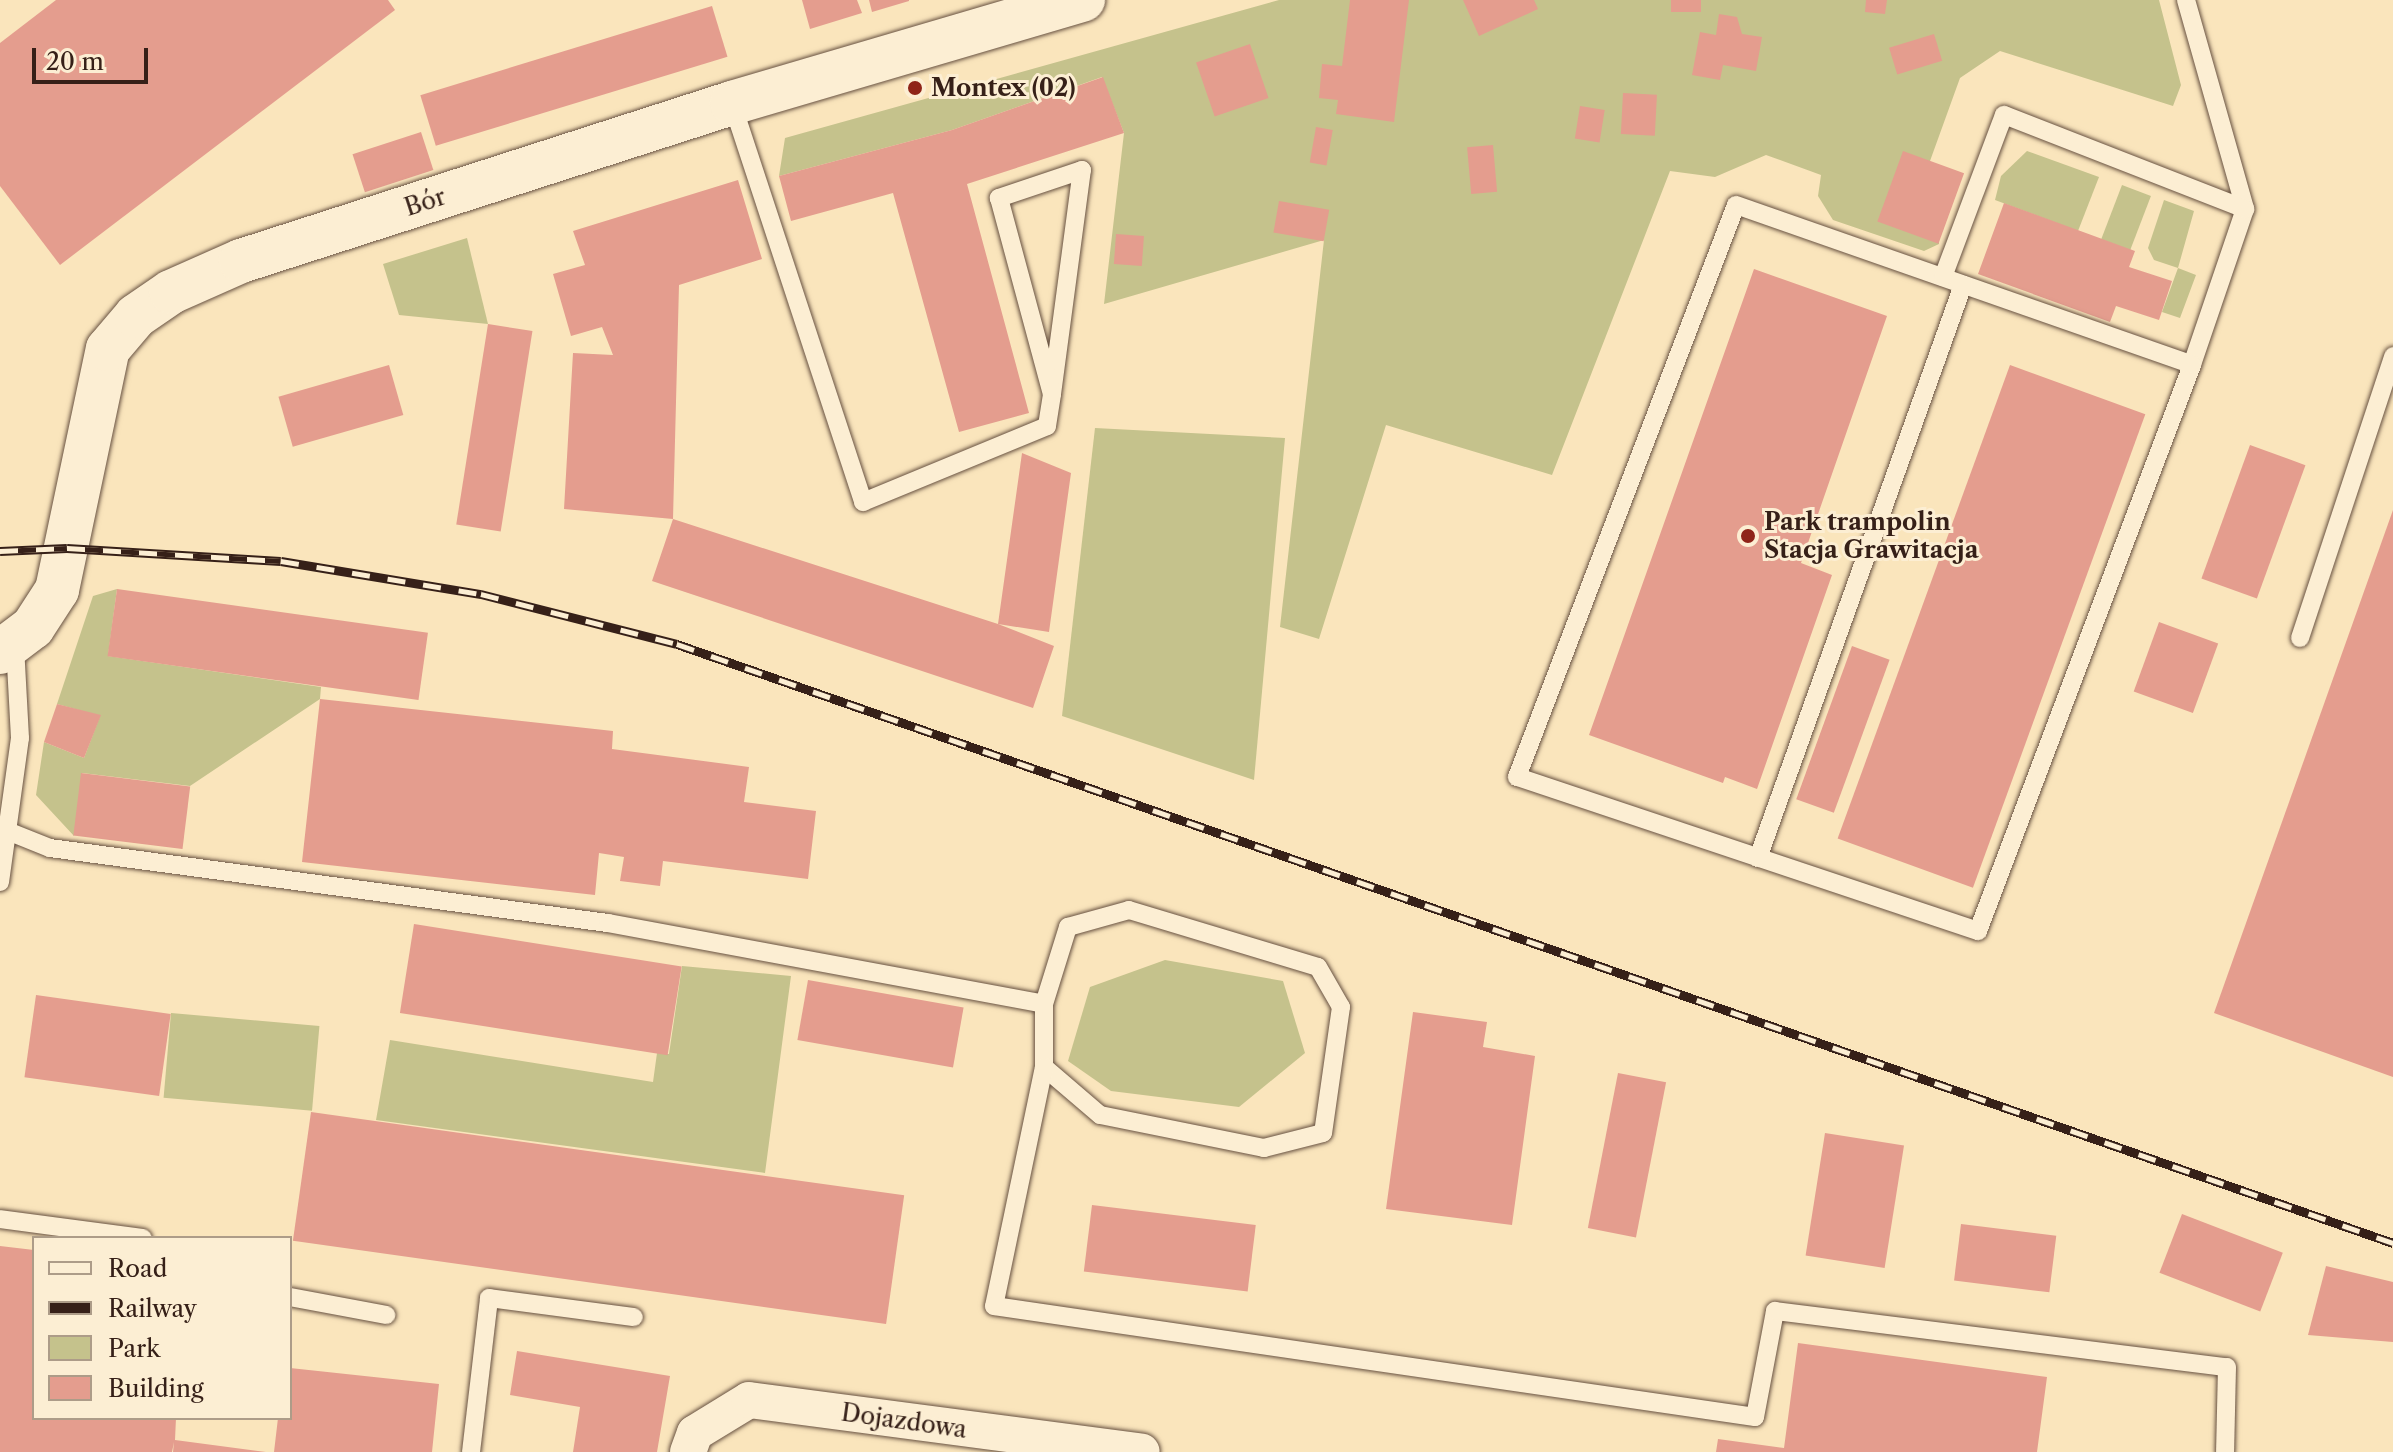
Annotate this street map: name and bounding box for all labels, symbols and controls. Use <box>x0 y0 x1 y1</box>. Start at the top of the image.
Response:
scale bar <box>36 32 152 82</box>
text: 20 m <box>46 47 104 76</box>
place label: Montex (02) <box>931 74 1076 102</box>
marker: Montex (02) <box>906 79 924 97</box>
street label: Bór <box>401 182 449 222</box>
place label: Park trampolin Stacja Grawitacja <box>1764 508 1979 564</box>
marker: Park trampolin Stacja Grawitacja <box>1739 527 1757 545</box>
legend <box>32 1236 292 1420</box>
text: Road <box>108 1254 167 1283</box>
text: Railway <box>108 1294 197 1323</box>
text: Park <box>108 1334 160 1363</box>
text: Building <box>108 1374 204 1403</box>
street label: Dojazdowa <box>839 1398 969 1444</box>

